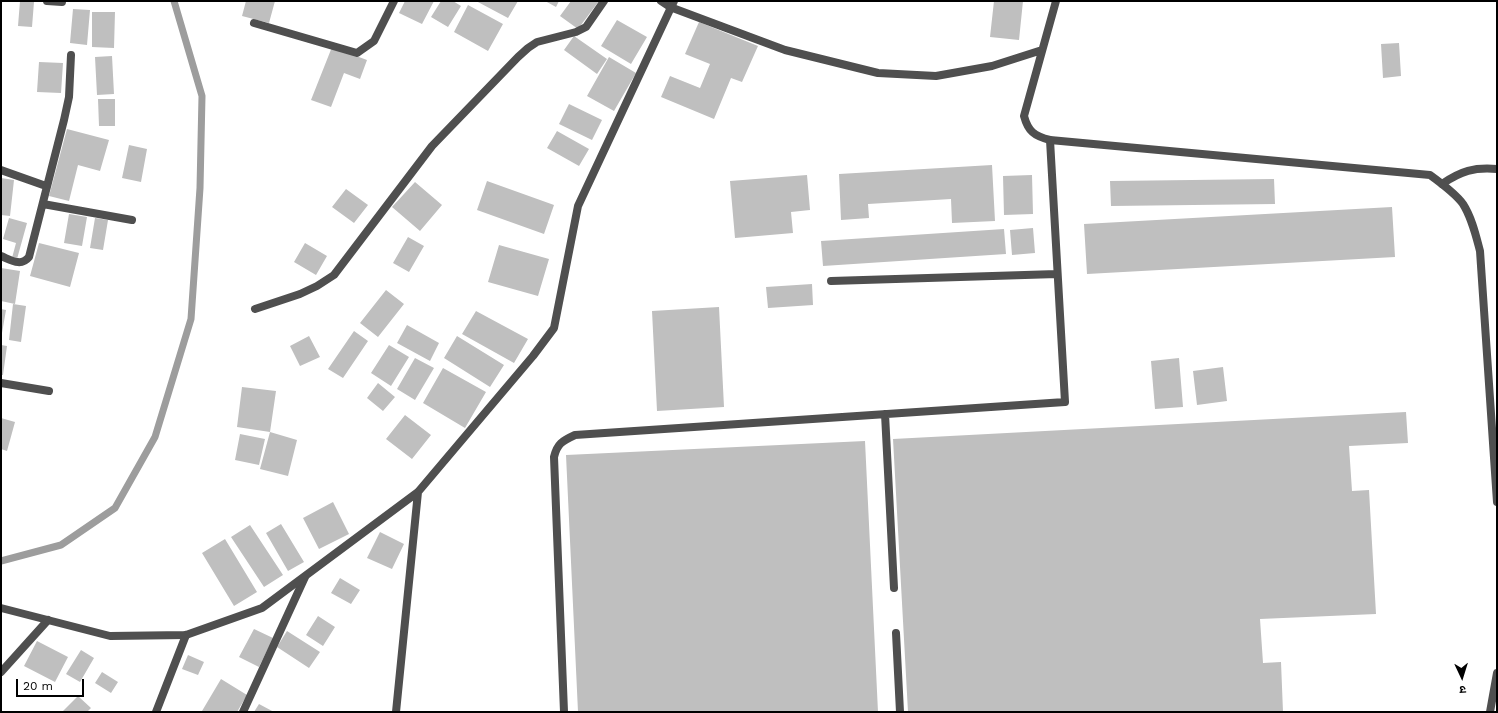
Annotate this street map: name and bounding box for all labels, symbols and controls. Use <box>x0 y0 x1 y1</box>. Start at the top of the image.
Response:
north arrow <box>1442 657 1482 697</box>
scale bar <box>18 671 86 697</box>
text: 20 m <box>23 679 53 693</box>
text: उ <box>1459 683 1467 696</box>

